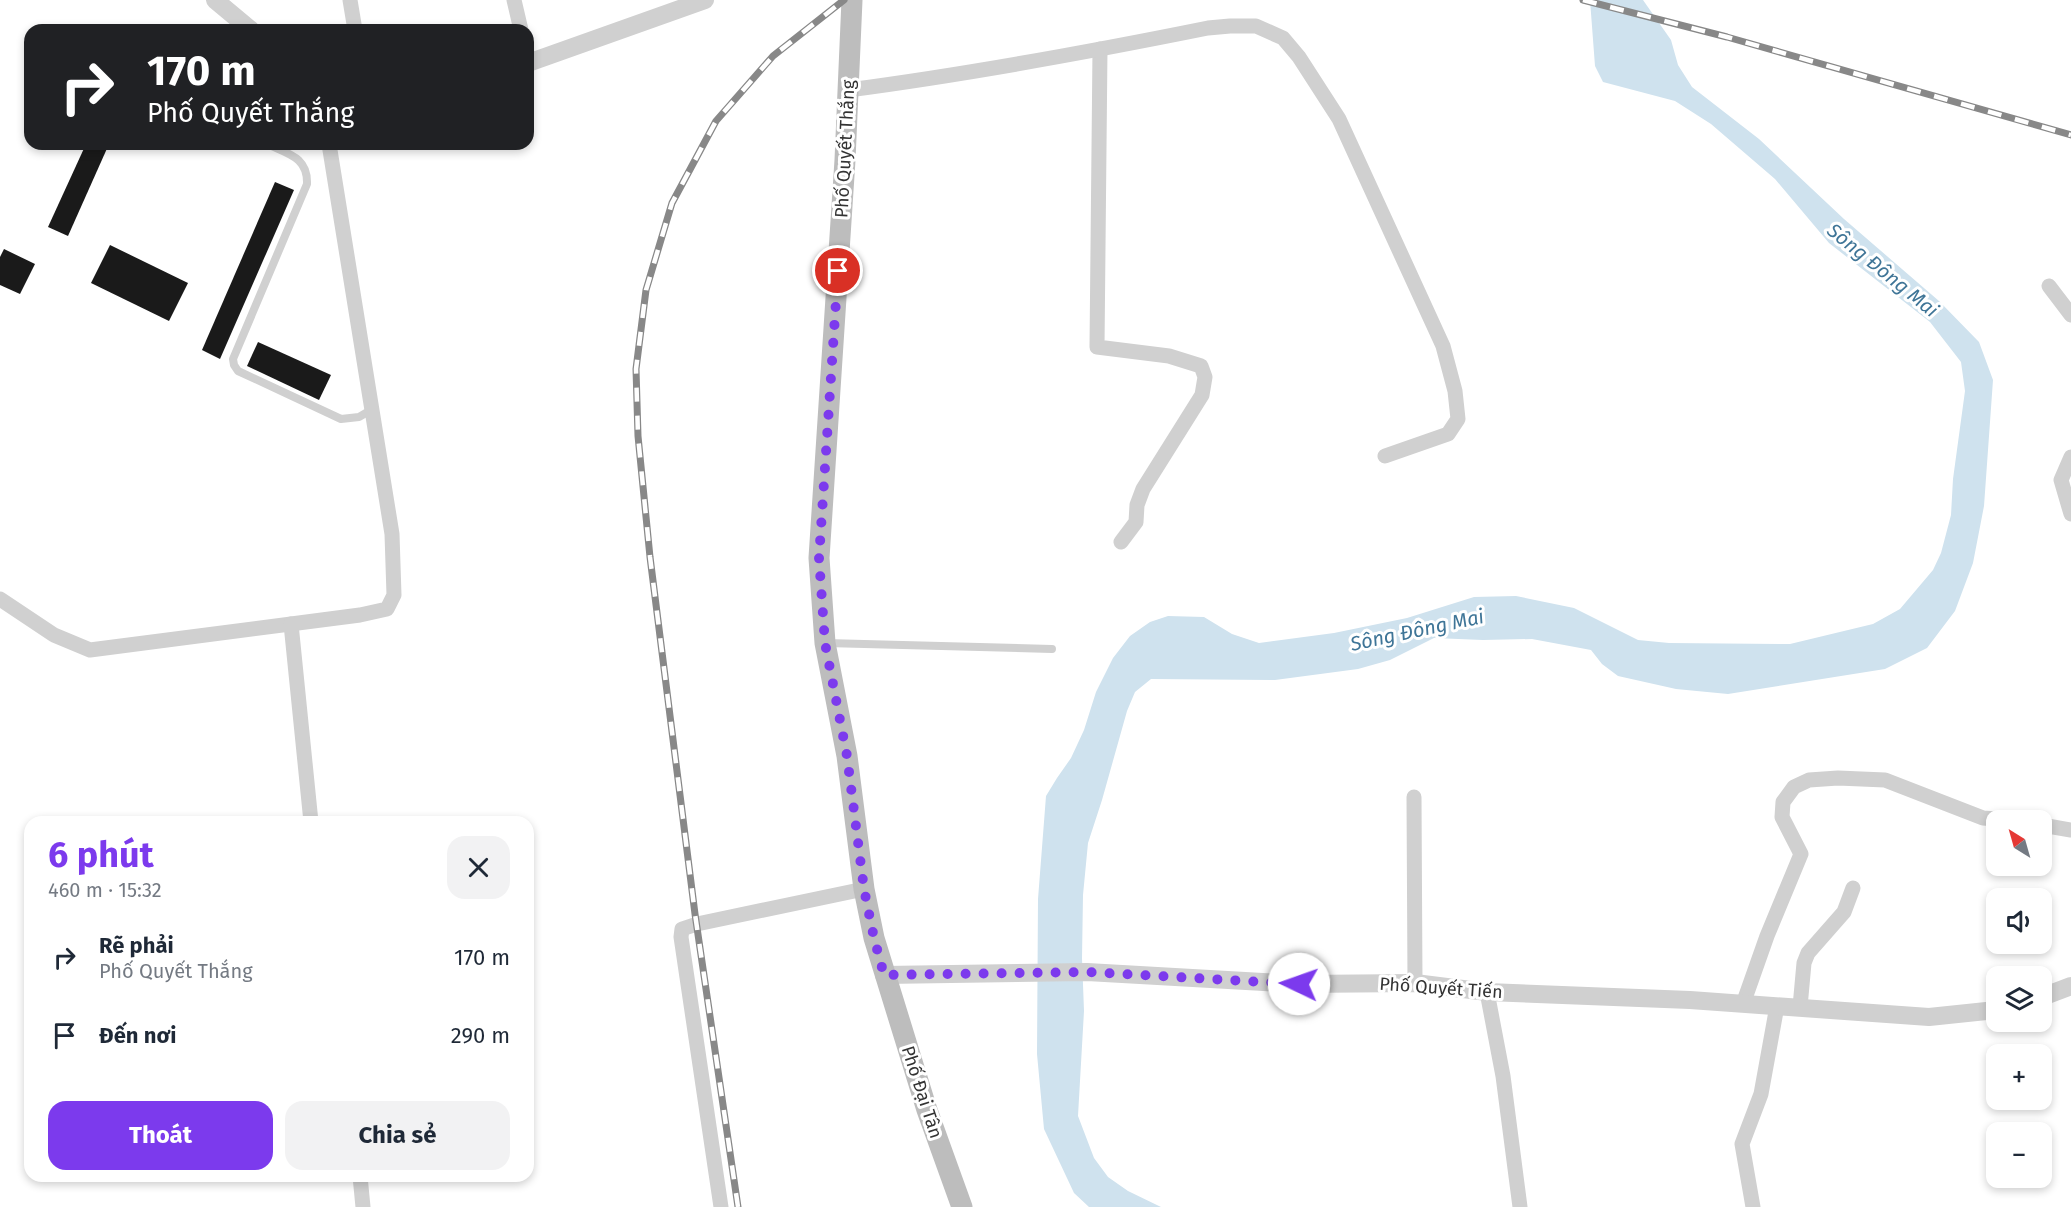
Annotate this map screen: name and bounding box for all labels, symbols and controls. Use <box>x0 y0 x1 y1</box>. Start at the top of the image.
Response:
text: 170 m <box>147 46 256 96</box>
icon: right <box>48 48 126 126</box>
street label: Phố Quyết Thắng <box>829 79 860 219</box>
text: Phố Quyết Thắng <box>147 97 354 129</box>
water label: Sông Đông Mai <box>1822 217 1944 322</box>
pin <box>812 245 863 296</box>
icon: arrive <box>821 254 854 287</box>
water label: Sông Đông Mai <box>1347 604 1486 656</box>
north arrow <box>1986 810 2052 876</box>
map controls <box>1986 810 2052 1188</box>
text: 6 phút <box>48 833 154 877</box>
button: close <box>447 836 510 899</box>
text: 460 m · 15:32 <box>48 878 162 902</box>
button: sound <box>1986 888 2052 954</box>
text: Rẽ phải <box>99 932 174 959</box>
icon: right <box>48 941 81 974</box>
text: 170 m <box>454 944 510 971</box>
position arrow <box>1267 952 1331 1016</box>
text: Phố Quyết Thắng <box>99 959 253 983</box>
button: layers <box>1986 966 2052 1032</box>
street label: Phố Quyết Tiến <box>1379 973 1503 1003</box>
icon: arrive <box>48 1019 81 1052</box>
text: Đến nơi <box>99 1022 176 1049</box>
text: 290 m <box>451 1022 510 1049</box>
street label: Phố Đại Tân <box>897 1043 947 1141</box>
button: + <box>1986 1044 2052 1110</box>
button: Thoát <box>48 1101 273 1170</box>
button: Chia sẻ <box>285 1101 510 1170</box>
button: − <box>1986 1122 2052 1188</box>

